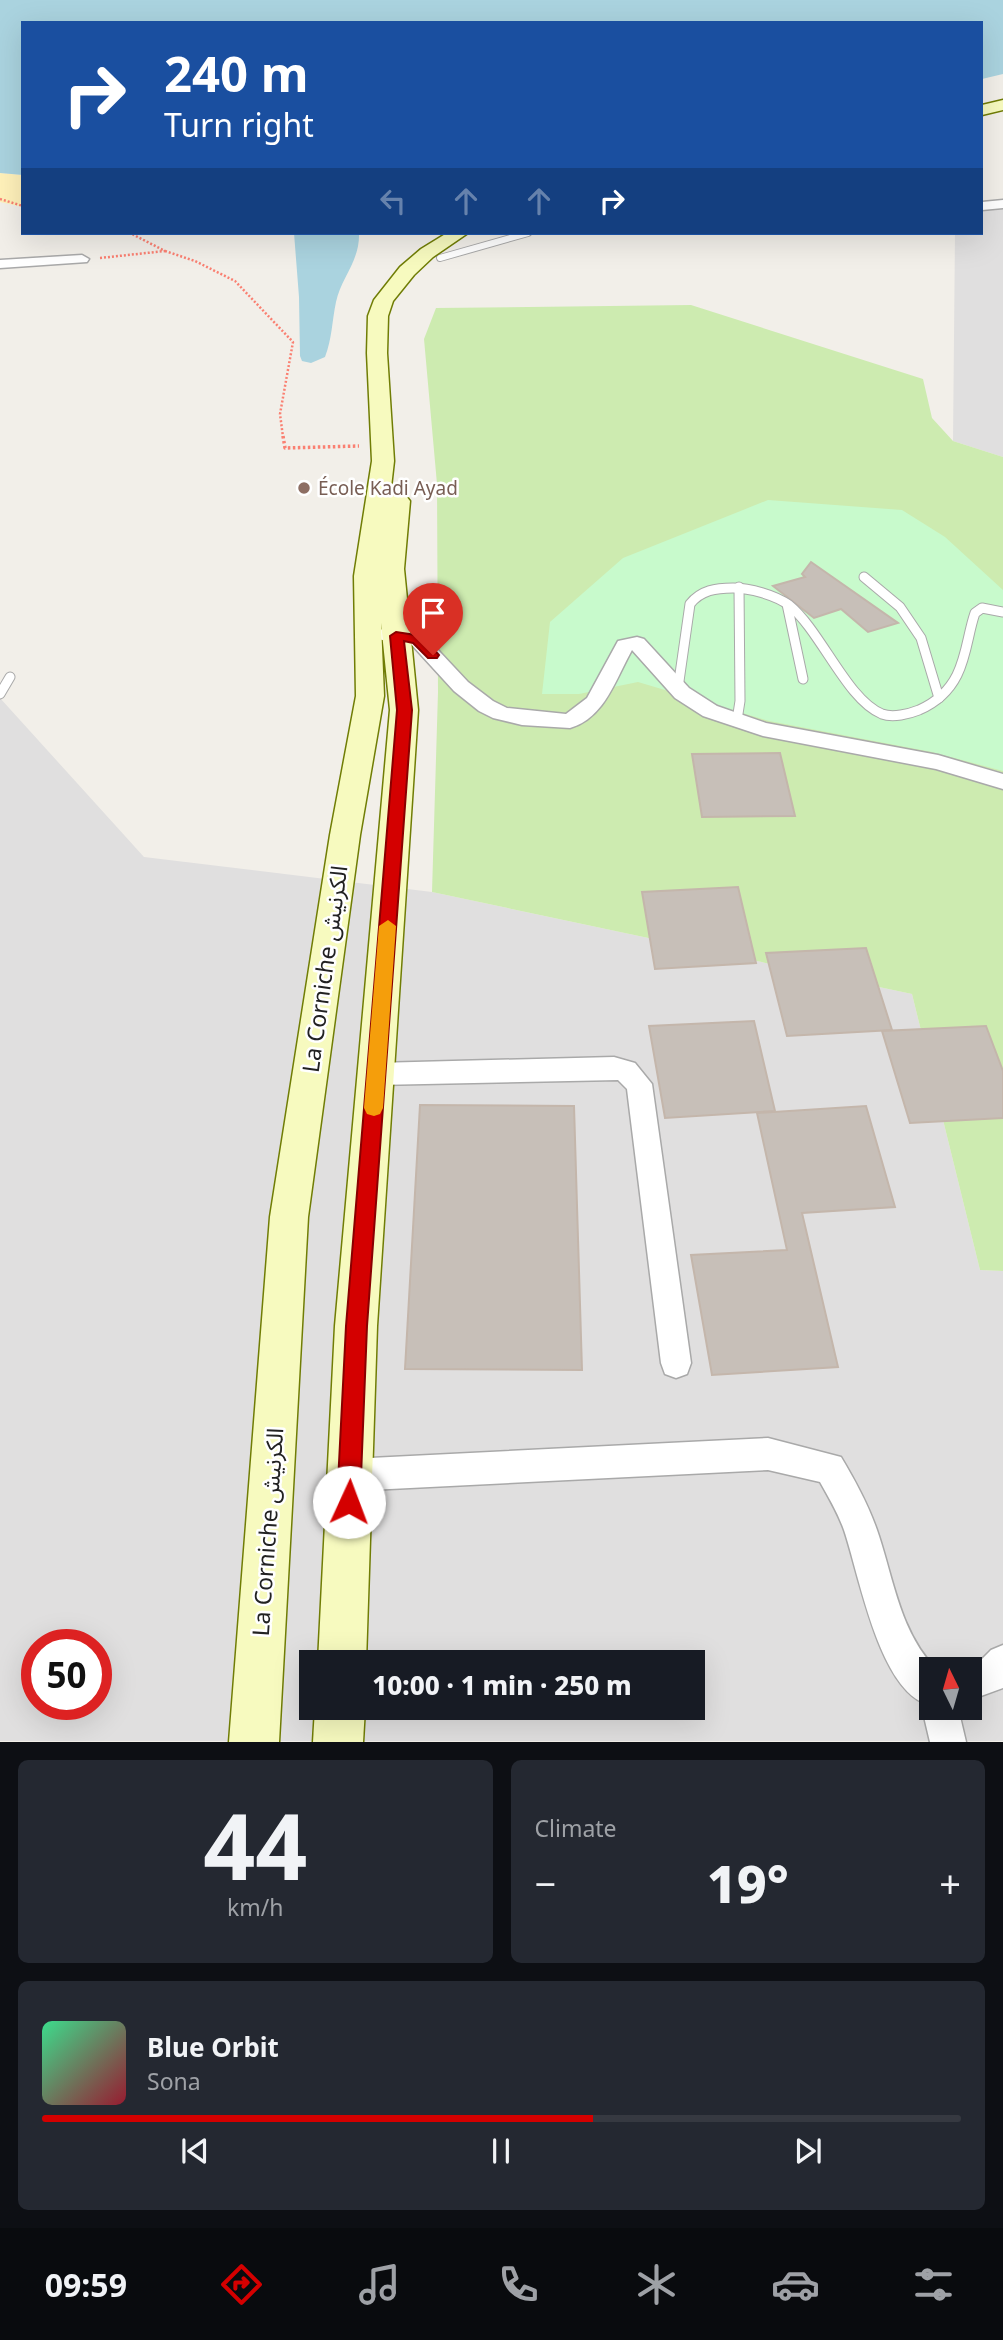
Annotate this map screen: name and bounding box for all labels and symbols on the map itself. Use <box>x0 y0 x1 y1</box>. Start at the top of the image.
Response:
place label: École Kadi Ayad <box>318 475 458 501</box>
marker: École Kadi Ayad <box>296 480 312 496</box>
pin <box>403 583 463 655</box>
street label: La Corniche الكرنيش <box>294 863 354 1074</box>
street label: La Corniche الكرنيش <box>244 1427 290 1637</box>
position arrow <box>312 1465 386 1539</box>
speed limit sign: 50 <box>21 1629 112 1720</box>
north arrow <box>919 1657 982 1720</box>

